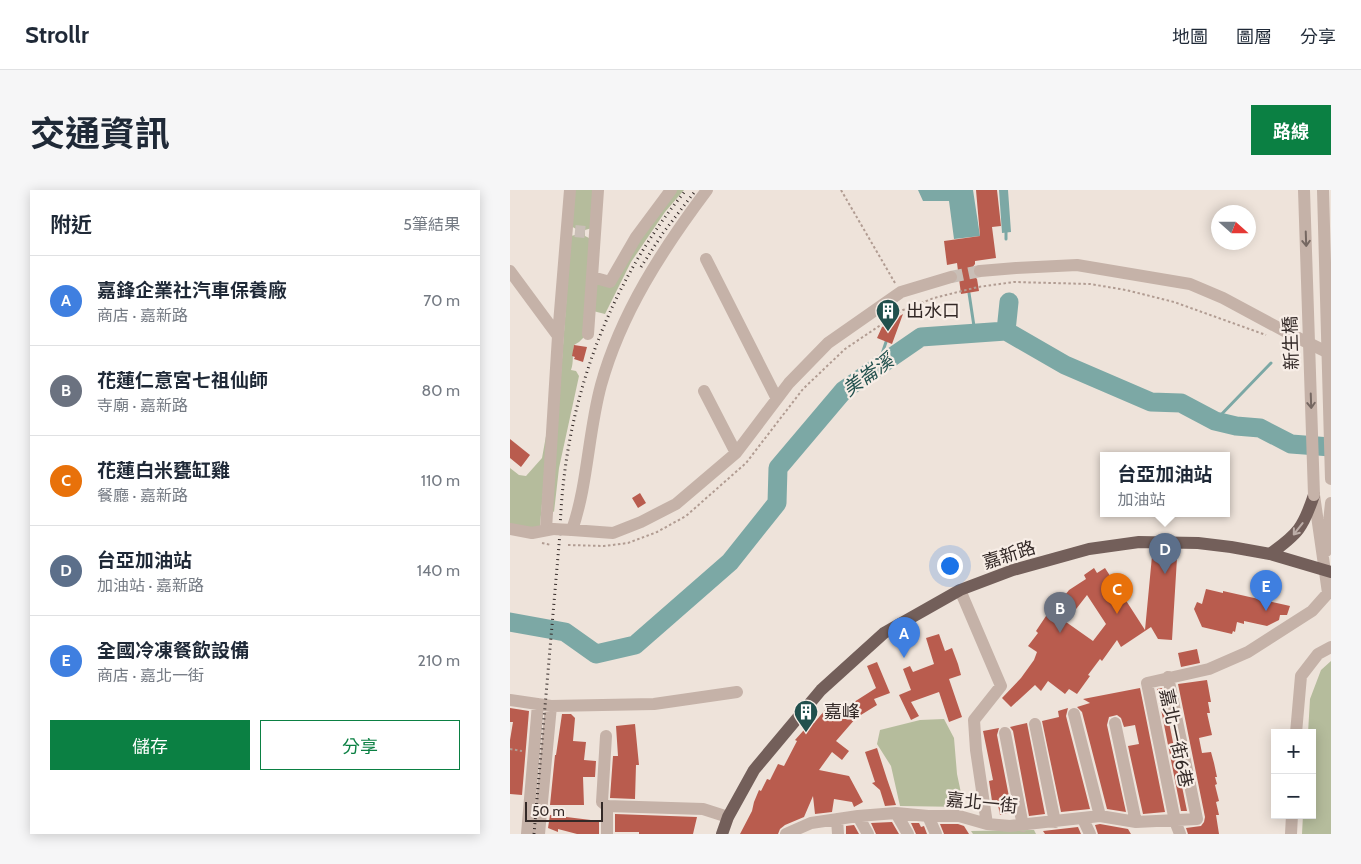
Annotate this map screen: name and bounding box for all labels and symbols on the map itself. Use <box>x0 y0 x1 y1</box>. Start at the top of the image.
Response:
north arrow <box>1211 205 1256 250</box>
one-way arrow <box>1301 230 1310 246</box>
building icon: 出水口 <box>875 298 901 332</box>
place label: 出水口 <box>906 300 960 322</box>
street label: 新生橋 <box>1279 316 1303 370</box>
water label: 美崙溪 <box>838 347 900 401</box>
one-way arrow <box>1306 393 1315 409</box>
one-way arrow <box>1293 522 1304 535</box>
pin: D <box>1149 533 1181 574</box>
street label: 嘉新路 <box>980 536 1038 574</box>
your location <box>937 553 963 579</box>
pin: E <box>1250 570 1282 611</box>
pin: C <box>1101 573 1133 614</box>
pin: B <box>1044 592 1076 633</box>
pin: A <box>888 617 920 658</box>
street label: 嘉北一街6巷 <box>1155 687 1197 789</box>
building icon: 嘉峰 <box>793 699 819 733</box>
place label: 嘉峰 <box>824 701 860 723</box>
street label: 嘉北一街 <box>945 788 1019 818</box>
scale bar <box>525 799 602 822</box>

